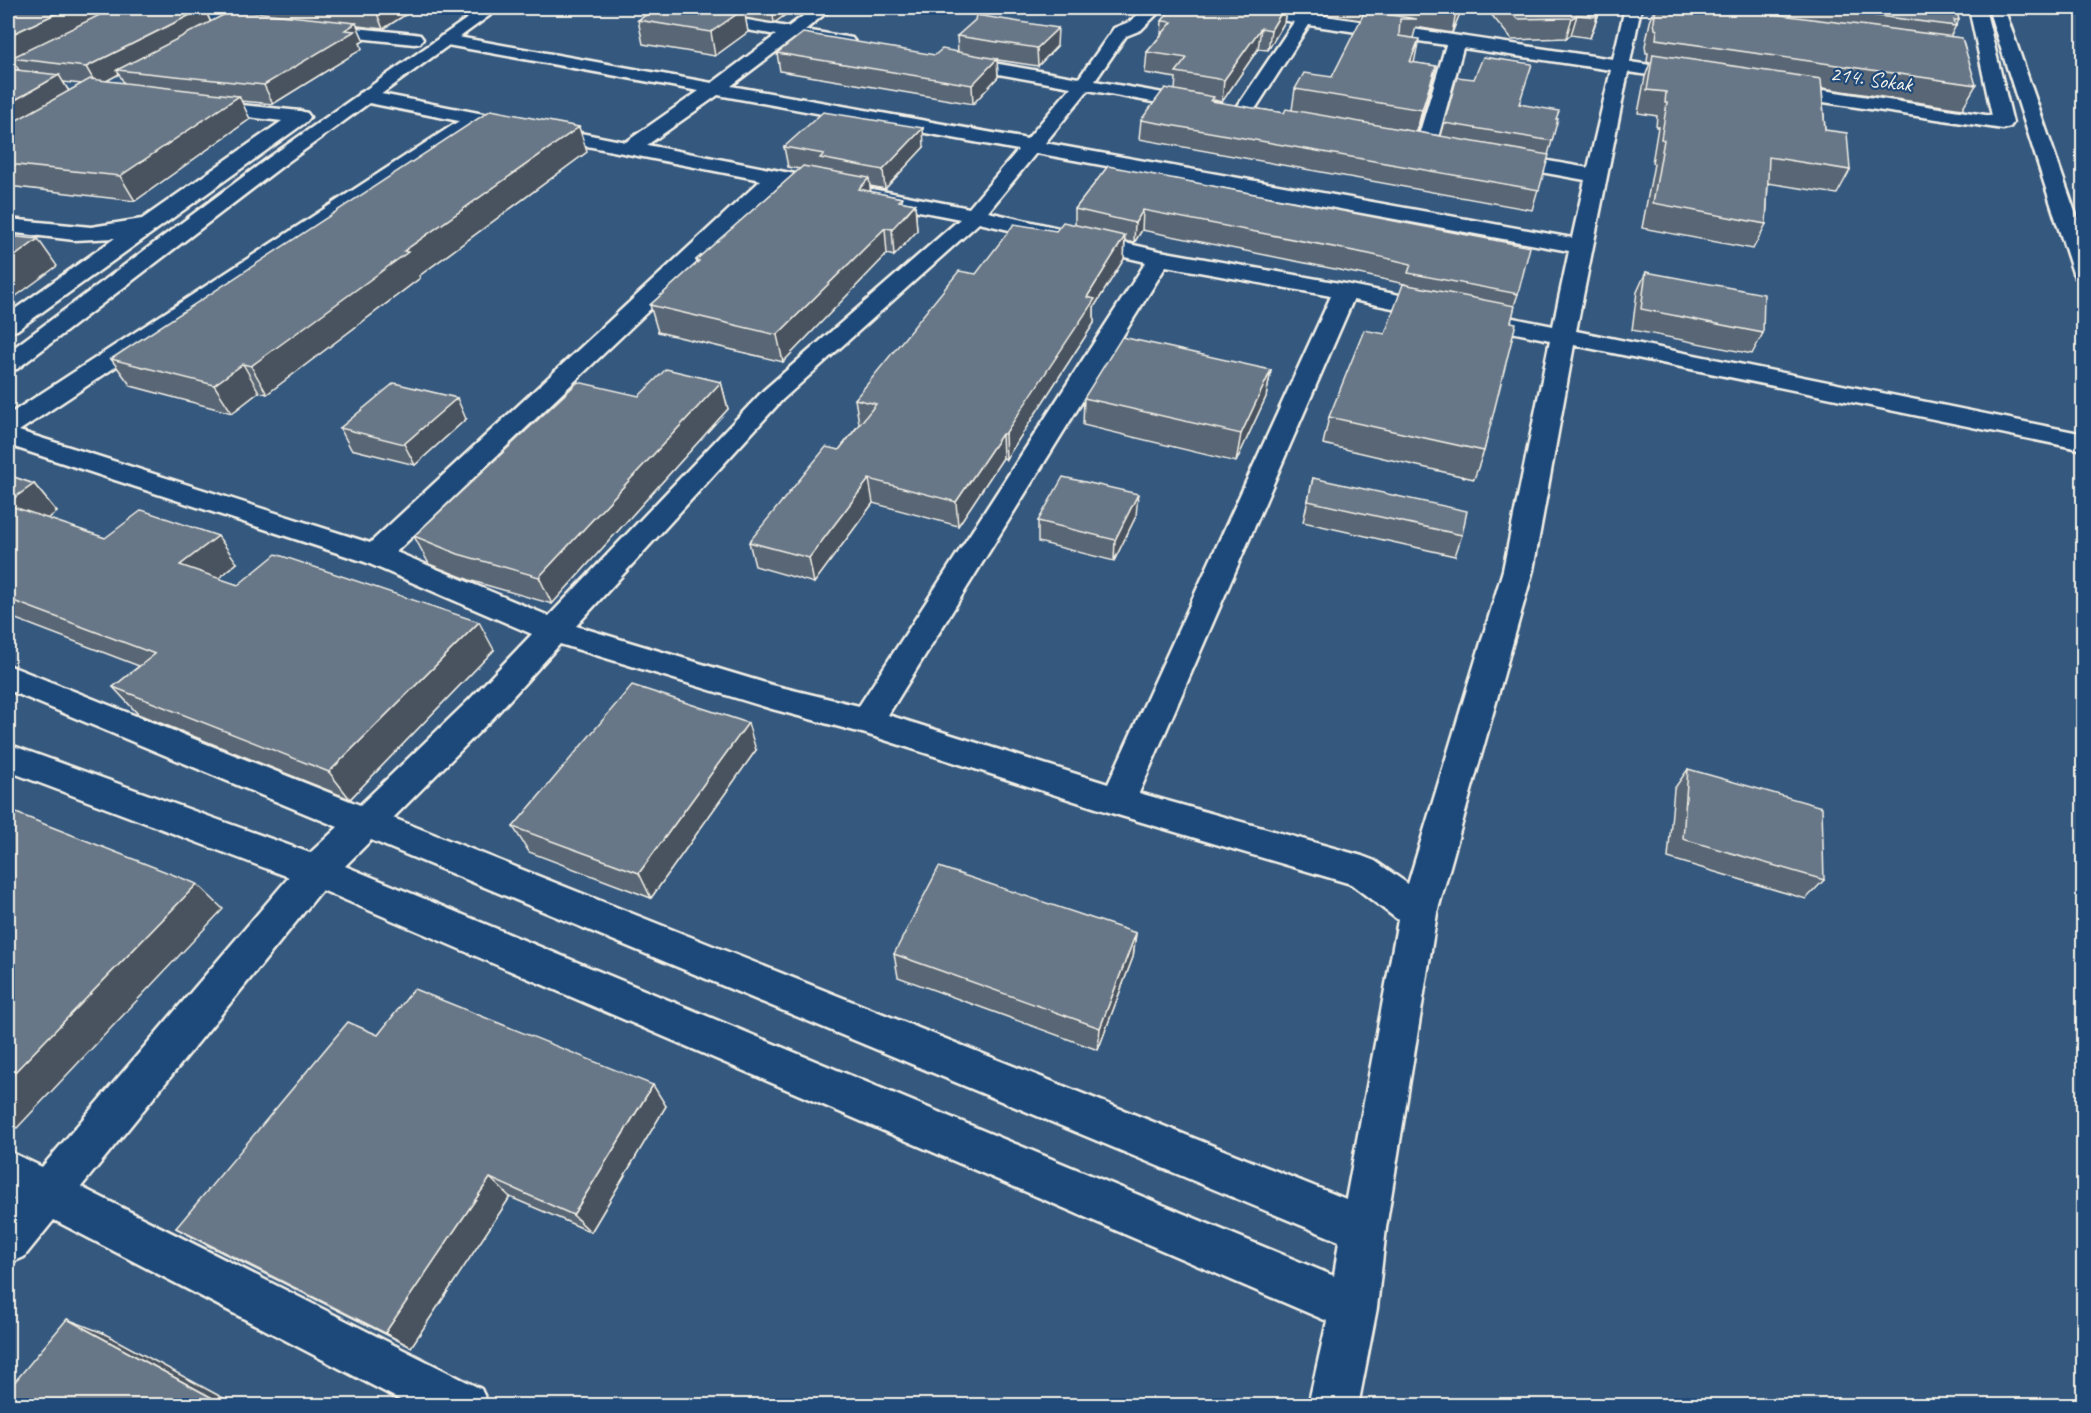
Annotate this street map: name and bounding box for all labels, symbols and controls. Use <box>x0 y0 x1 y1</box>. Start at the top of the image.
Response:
street label: 214. Sokak <box>1828 59 1916 99</box>

